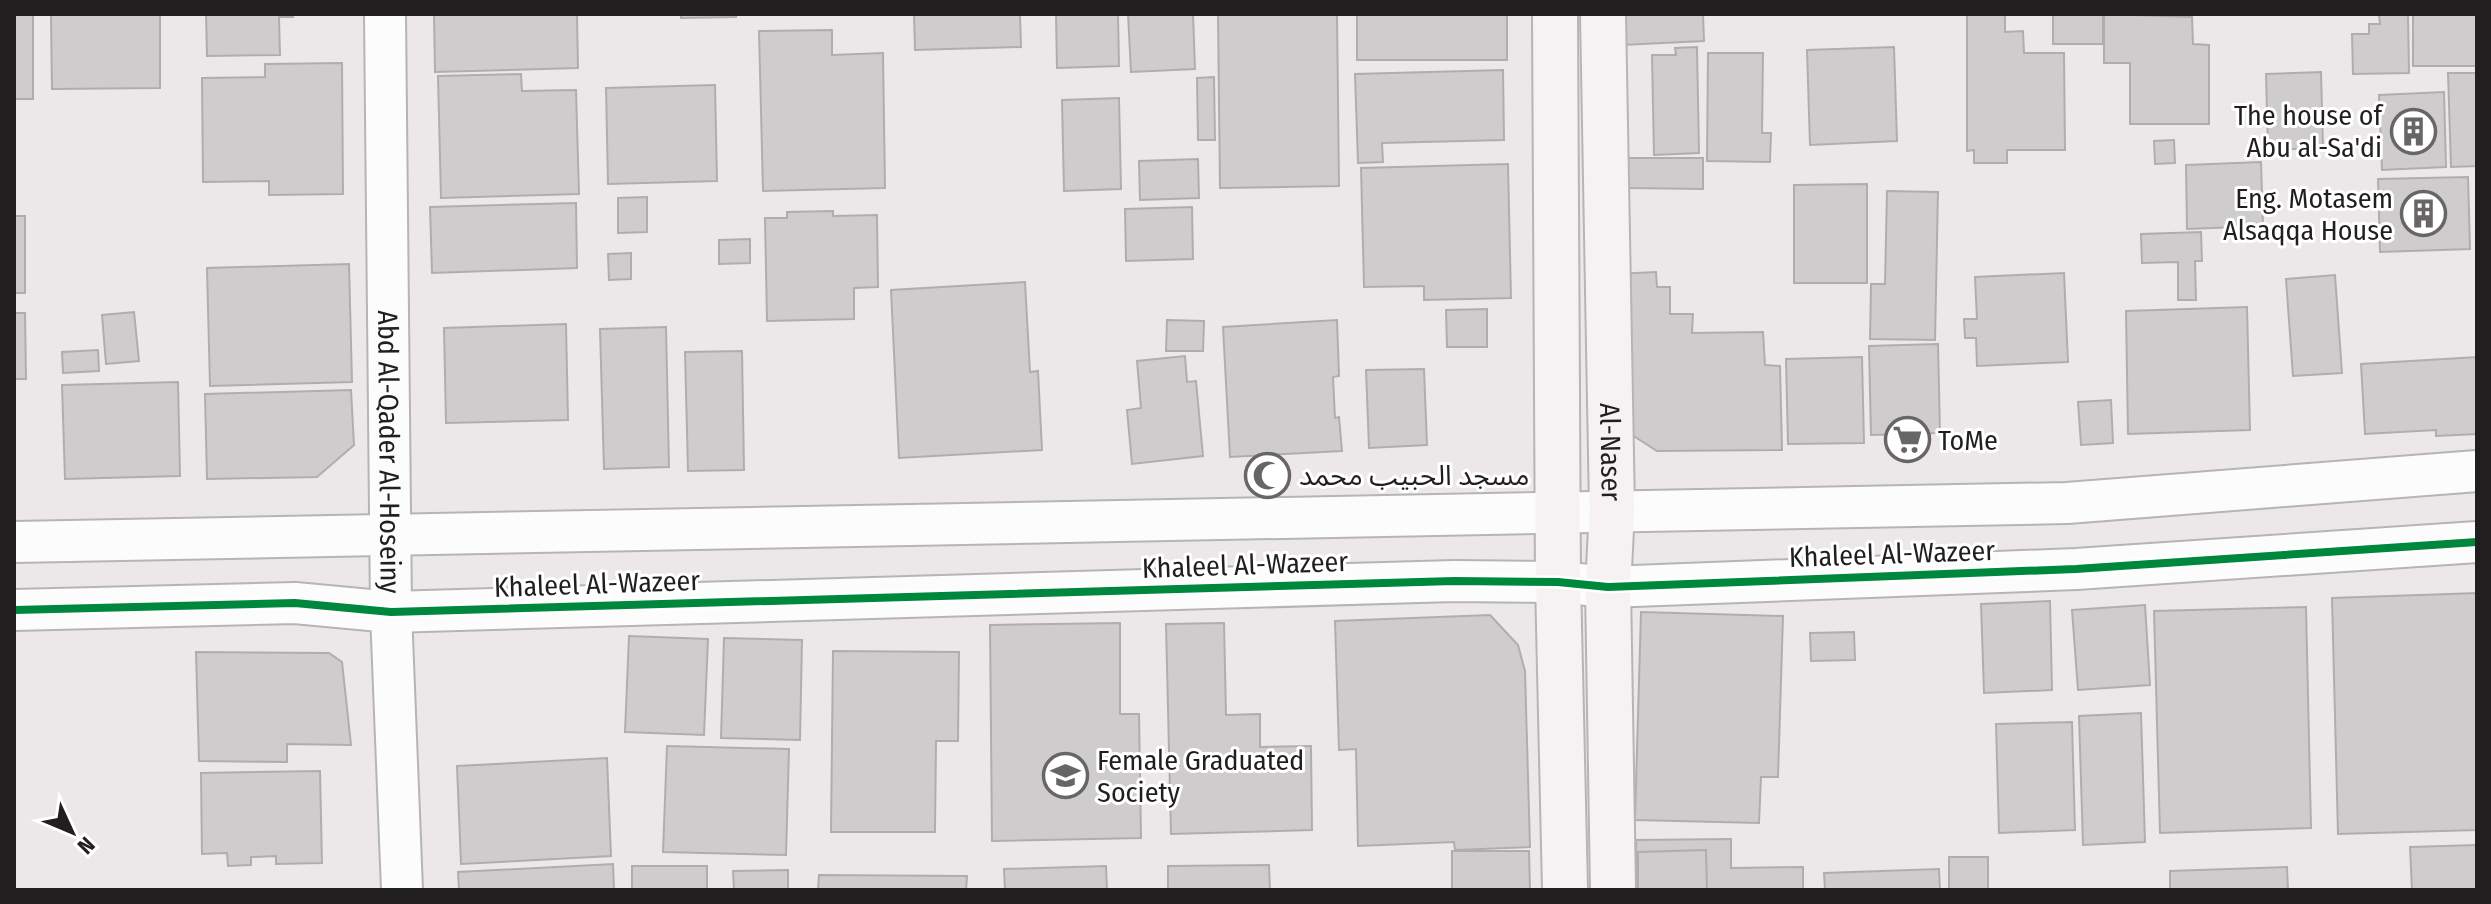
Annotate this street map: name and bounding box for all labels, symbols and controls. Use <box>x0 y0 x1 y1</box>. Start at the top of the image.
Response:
place label: The house of Abu al-Sa'di <box>2234 99 2384 164</box>
building icon: The house of Abu al-Sa'di <box>2389 107 2437 155</box>
place label: Eng. Motasem Alsaqqa House <box>2223 182 2393 247</box>
building icon: Eng. Motasem Alsaqqa House <box>2400 190 2448 238</box>
street label: Abd Al-Qader Al-Hoseiny <box>371 310 407 594</box>
street label: Al-Naser <box>1594 402 1628 502</box>
supermarket icon: ToMe <box>1883 416 1931 464</box>
place label: ToMe <box>1938 424 1998 457</box>
mosque icon: مسجد الحبيب محمد <box>1244 451 1292 499</box>
place label: مسجد الحبيب محمد <box>1299 459 1529 492</box>
street label: Khaleel Al-Wazeer <box>1788 534 1996 574</box>
street label: Khaleel Al-Wazeer <box>1141 545 1349 585</box>
street label: Khaleel Al-Wazeer <box>493 564 701 604</box>
place label: Female Graduated Society <box>1097 744 1304 809</box>
school or university icon: Female Graduated Society <box>1042 752 1090 800</box>
north arrow <box>32 792 112 872</box>
text: N <box>72 831 100 860</box>

